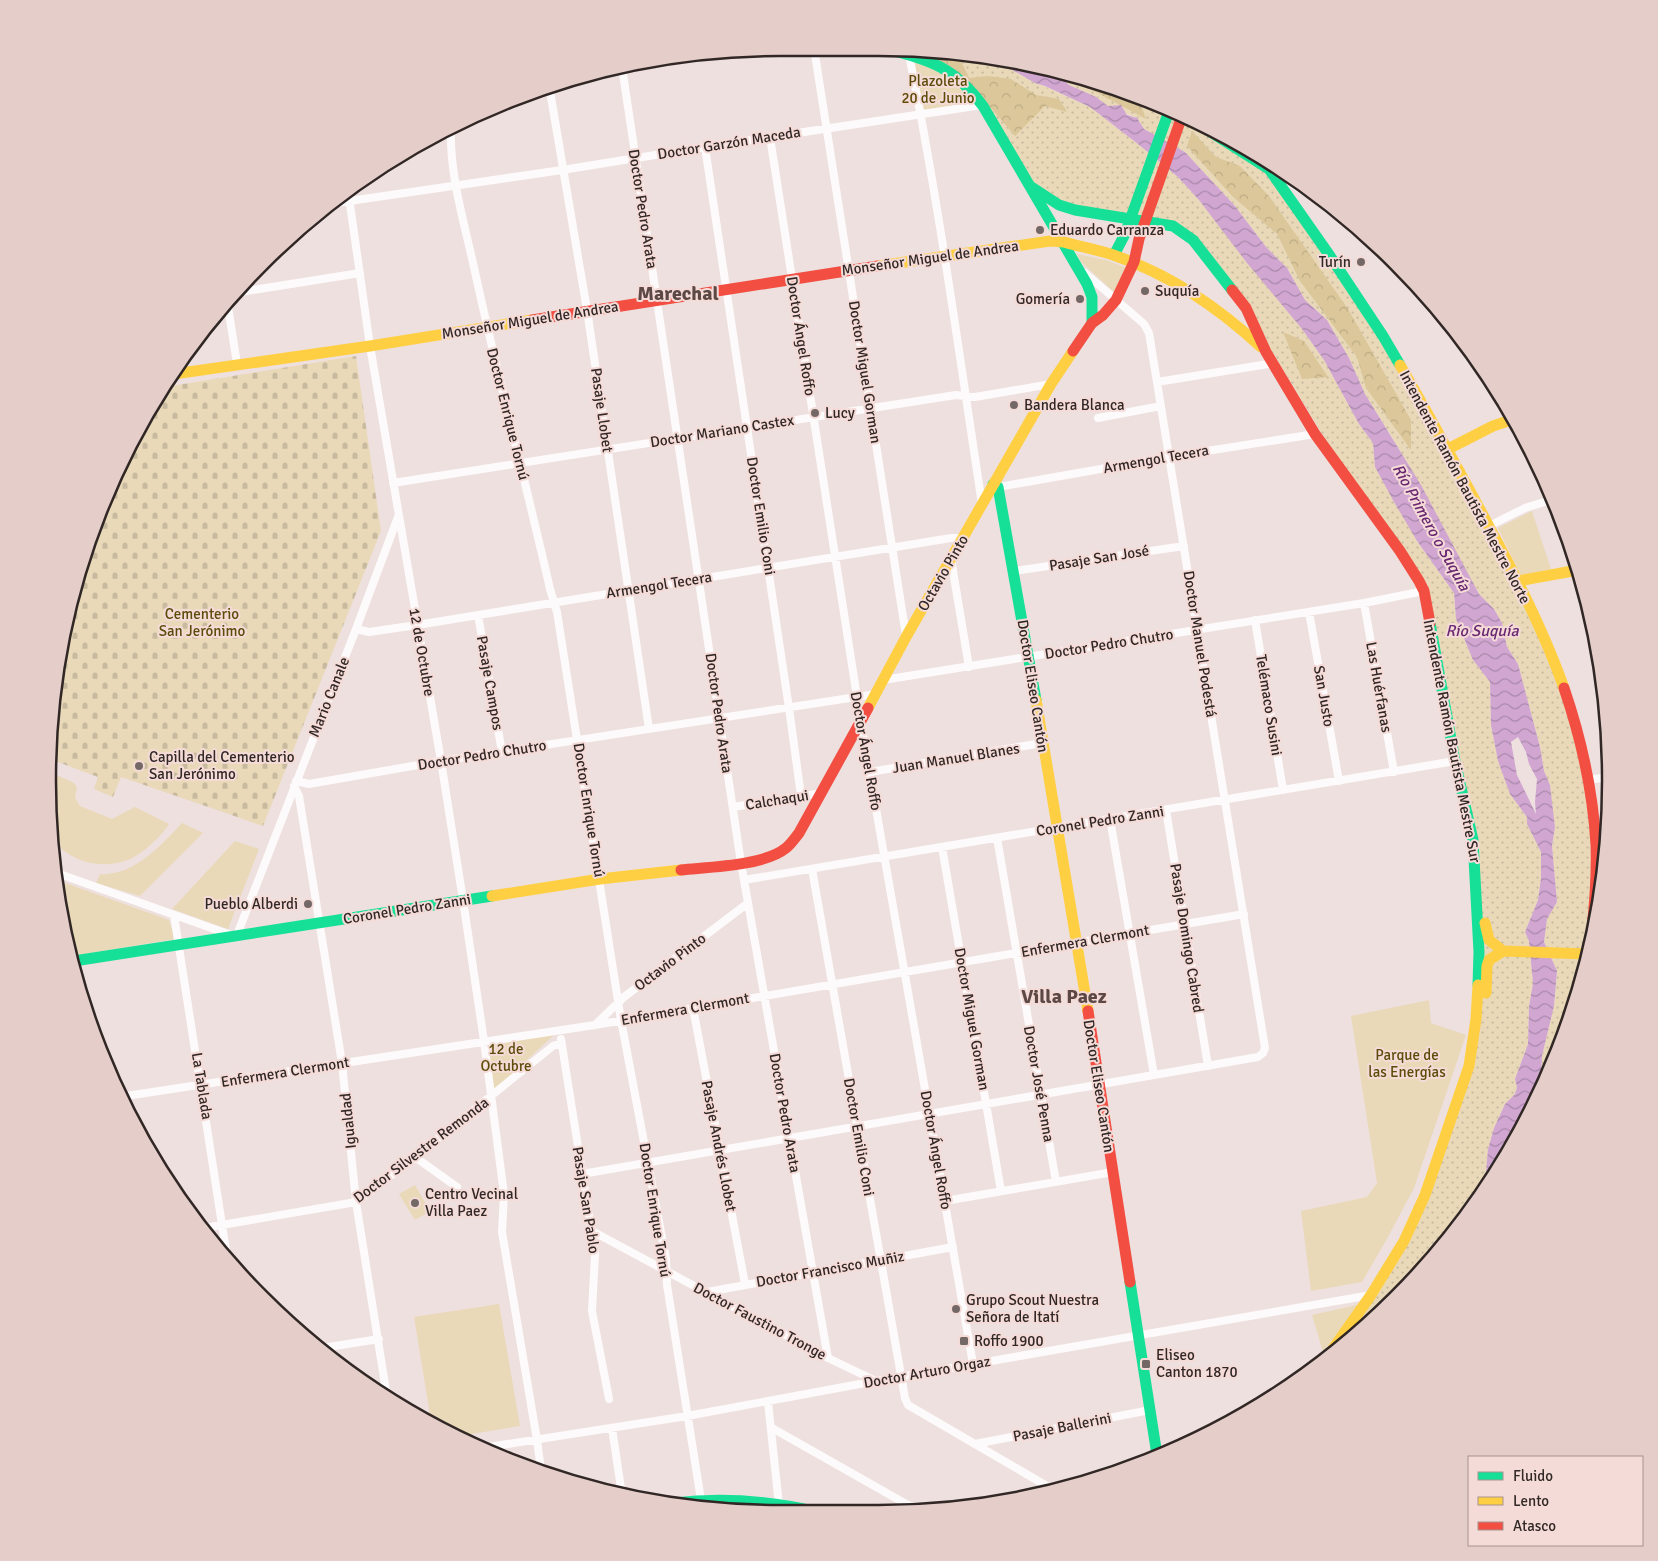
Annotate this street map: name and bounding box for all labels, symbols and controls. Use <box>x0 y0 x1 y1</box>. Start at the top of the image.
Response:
park label: Plazoleta 20 de Junio <box>901 72 975 107</box>
street label: Doctor Garzón Maceda <box>656 123 802 163</box>
street label: Doctor Pedro Arata <box>625 148 661 270</box>
place label: Eduardo Carranza <box>1050 221 1164 239</box>
marker: Eduardo Carranza <box>1034 224 1046 236</box>
street label: Monseñor Miguel de Andrea <box>840 237 1020 279</box>
place label: Turín <box>1319 253 1351 271</box>
marker: Turín <box>1355 256 1367 268</box>
street label: Doctor Ángel Roffo <box>783 275 820 397</box>
district label: Marechal <box>637 281 719 306</box>
place label: Suquía <box>1155 282 1199 300</box>
marker: Suquía <box>1139 285 1151 297</box>
place label: Gomería <box>1016 290 1070 308</box>
marker: Gomería <box>1074 293 1086 305</box>
street label: Monseñor Miguel de Andrea <box>440 297 620 343</box>
street label: Doctor Miguel Gorman <box>845 299 885 445</box>
street label: Doctor Enrique Tornú <box>483 346 533 482</box>
street label: Pasaje Llobet <box>587 366 617 454</box>
street label: Intendente Ramón Bautista Mestre Norte <box>1396 367 1534 607</box>
place label: Bandera Blanca <box>1024 396 1125 414</box>
marker: Bandera Blanca <box>1008 399 1020 411</box>
place label: Lucy <box>825 404 855 422</box>
marker: Lucy <box>809 407 821 419</box>
street label: Doctor Mariano Castex <box>649 411 795 451</box>
street label: Armengol Tecera <box>1102 441 1210 477</box>
street label: Doctor Emilio Coni <box>743 456 779 576</box>
water label: Río Primero o Suquía <box>1388 460 1475 595</box>
street label: Octavio Pinto <box>914 532 972 614</box>
street label: Pasaje San José <box>1048 541 1150 575</box>
street label: Armengol Tecera <box>605 568 713 602</box>
street label: Doctor Manuel Podestá <box>1180 569 1220 719</box>
park label: Cementerio San Jerónimo <box>159 605 246 640</box>
street label: 12 de Octubre <box>405 606 439 698</box>
street label: Doctor Eliseo Cantón <box>1014 618 1052 754</box>
street label: Intendente Ramón Bautista Mestre Sur <box>1420 618 1485 865</box>
water label: Río Suquía <box>1445 621 1519 641</box>
street label: Doctor Pedro Chutro <box>1043 625 1175 663</box>
street label: Pasaje Campos <box>473 634 507 732</box>
street label: Las Huérfanas <box>1362 640 1396 734</box>
street label: Doctor Pedro Arata <box>702 652 736 774</box>
street label: Telémaco Susini <box>1252 653 1286 757</box>
street label: Mario Canale <box>305 654 353 740</box>
street label: San Justo <box>1310 664 1338 728</box>
street label: Doctor Ángel Roffo <box>847 690 886 812</box>
street label: Doctor Pedro Chutro <box>416 736 548 774</box>
street label: Juan Manuel Blanes <box>891 739 1021 777</box>
street label: Doctor Enrique Tornú <box>570 742 608 878</box>
place label: Capilla del Cementerio San Jerónimo <box>149 748 295 783</box>
marker: Capilla del Cementerio San Jerónimo <box>133 760 145 772</box>
street label: Calchaqui <box>744 786 810 814</box>
street label: Coronel Pedro Zanni <box>1035 802 1165 840</box>
street label: Pasaje Domingo Cabred <box>1166 862 1208 1014</box>
street label: Coronel Pedro Zanni <box>342 890 472 928</box>
place label: Pueblo Alberdi <box>205 895 298 913</box>
marker: Pueblo Alberdi <box>302 898 314 910</box>
street label: Enfermera Clermont <box>1019 921 1151 961</box>
street label: Octavio Pinto <box>631 929 710 995</box>
street label: Doctor Miguel Gorman <box>951 946 993 1092</box>
district label: Villa Paez <box>1021 984 1107 1009</box>
street label: Enfermera Clermont <box>619 989 751 1029</box>
street label: Doctor Eliseo Cantón <box>1080 1018 1118 1154</box>
street label: Doctor José Penna <box>1020 1024 1058 1144</box>
park label: 12 de Octubre <box>480 1040 532 1075</box>
park label: Parque de las Energías <box>1368 1046 1446 1081</box>
street label: La Tablada <box>188 1051 216 1121</box>
street label: Doctor Pedro Arata <box>766 1052 804 1174</box>
street label: Enfermera Clermont <box>219 1053 351 1091</box>
street label: Doctor Emilio Coni <box>840 1077 878 1197</box>
street label: Pasaje Andrés Llobet <box>697 1079 741 1213</box>
street label: Doctor Ángel Roffo <box>917 1089 956 1211</box>
street label: Igualdad <box>336 1092 360 1150</box>
street label: Doctor Silvestre Remonda <box>350 1093 492 1207</box>
street label: Doctor Enrique Tornú <box>636 1142 674 1278</box>
street label: Pasaje San Pablo <box>569 1145 603 1255</box>
place label: Centro Vecinal Villa Paez <box>425 1185 518 1220</box>
marker: Centro Vecinal Villa Paez <box>409 1197 421 1209</box>
street label: Doctor Francisco Muñiz <box>754 1247 906 1291</box>
street label: Doctor Faustino Tronge <box>690 1278 830 1364</box>
place label: Grupo Scout Nuestra Señora de Itatí <box>966 1291 1099 1326</box>
marker: Grupo Scout Nuestra Señora de Itatí <box>950 1303 962 1315</box>
place label: Roffo 1900 <box>974 1332 1043 1350</box>
marker: Roffo 1900 <box>958 1335 970 1347</box>
place label: Eliseo Canton 1870 <box>1156 1346 1238 1381</box>
street label: Doctor Arturo Orgaz <box>862 1352 992 1392</box>
marker: Eliseo Canton 1870 <box>1140 1358 1152 1370</box>
street label: Pasaje Ballerini <box>1011 1409 1113 1445</box>
legend <box>1468 1456 1643 1546</box>
text: Fluido <box>1513 1467 1553 1485</box>
text: Lento <box>1513 1492 1549 1510</box>
text: Atasco <box>1513 1517 1556 1535</box>

